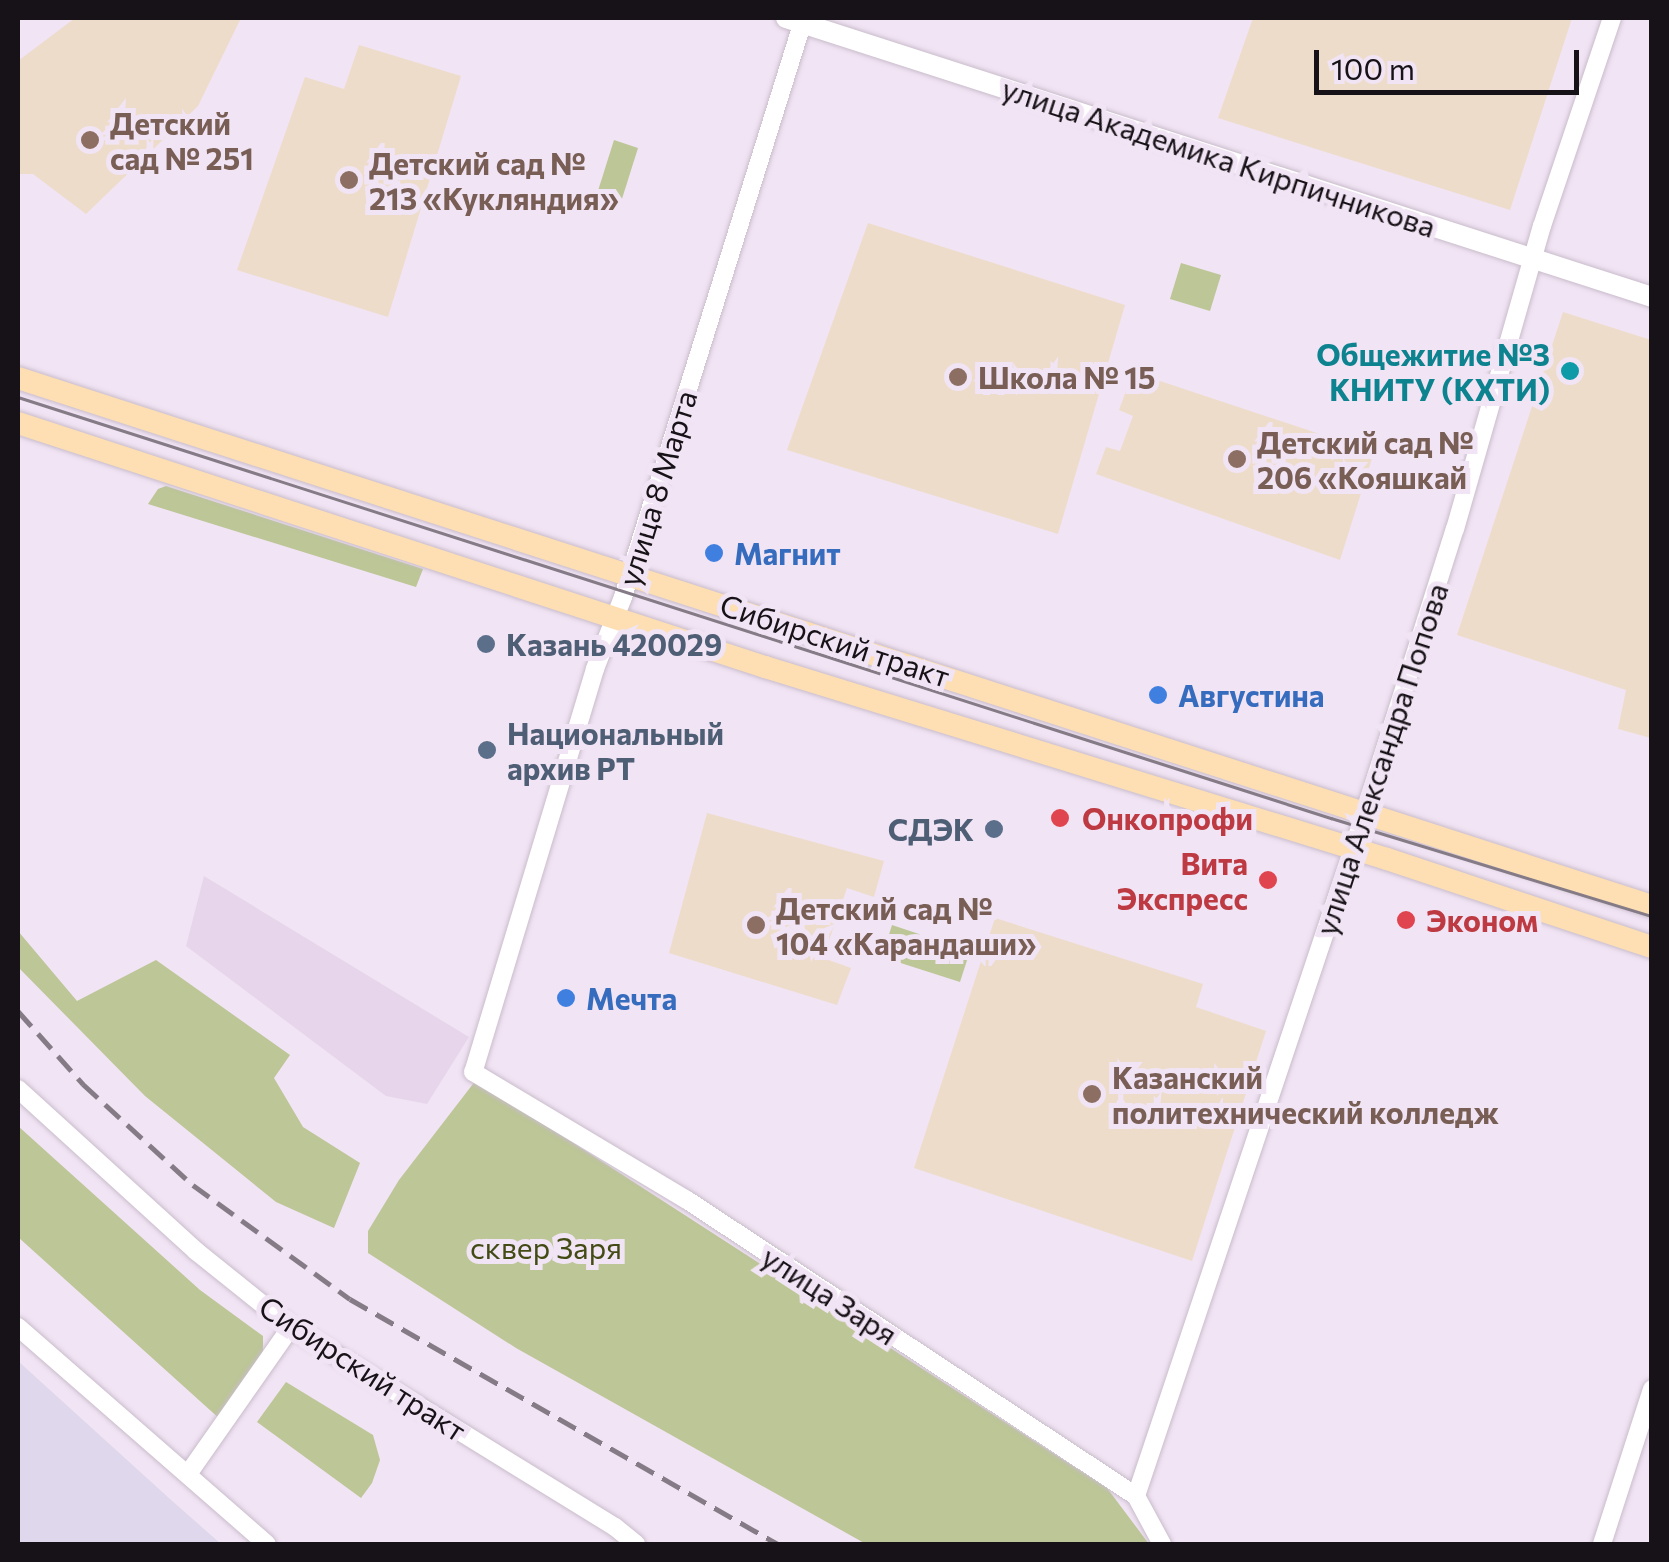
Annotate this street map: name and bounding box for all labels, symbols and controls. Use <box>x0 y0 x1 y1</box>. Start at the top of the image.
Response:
scale bar <box>1319 30 1584 92</box>
text: 100 m <box>1331 49 1415 86</box>
street label: улица Академика Кирпичникова <box>998 70 1440 244</box>
place label: Детский сад № 251 <box>110 105 254 176</box>
marker: Детский сад № 251 <box>79 129 101 151</box>
place label: Детский сад № 213 «Кукляндия» <box>369 145 619 216</box>
marker: Детский сад № 213 «Кукляндия» <box>338 169 360 191</box>
place label: Общежитие №3 КНИТУ (КХТИ) <box>1316 336 1550 406</box>
place label: Школа № 15 <box>978 359 1155 395</box>
marker: Общежитие №3 КНИТУ (КХТИ) <box>1559 360 1581 382</box>
marker: Школа № 15 <box>947 366 969 388</box>
street label: улица 8 Марта <box>610 386 704 590</box>
place label: Детский сад № 206 «Кояшкай <box>1257 424 1474 494</box>
marker: Детский сад № 206 «Кояшкай <box>1226 448 1248 470</box>
place label: Магнит <box>734 535 841 571</box>
marker: Магнит <box>703 542 725 564</box>
street label: улица Александра Попова <box>1307 579 1455 939</box>
street label: Сибирский тракт <box>716 586 954 694</box>
place label: Казань 420029 <box>506 626 722 662</box>
marker: Казань 420029 <box>475 633 497 655</box>
place label: Августина <box>1178 677 1325 713</box>
marker: Августина <box>1147 684 1169 706</box>
place label: Национальный архив РТ <box>507 715 724 786</box>
marker: Национальный архив РТ <box>476 739 498 761</box>
place label: Онкопрофи <box>1082 800 1253 836</box>
marker: Онкопрофи <box>1047 805 1073 831</box>
place label: СДЭК <box>888 811 974 847</box>
marker: СДЭК <box>983 818 1005 840</box>
place label: Вита Экспресс <box>1117 845 1248 916</box>
marker: Вита Экспресс <box>1257 869 1279 891</box>
place label: Детский сад № 104 «Карандаши» <box>776 890 1036 960</box>
place label: Эконом <box>1426 902 1538 938</box>
marker: Эконом <box>1395 909 1417 931</box>
marker: Детский сад № 104 «Карандаши» <box>745 914 767 936</box>
place label: Мечта <box>586 980 677 1016</box>
marker: Мечта <box>555 987 577 1009</box>
place label: Казанский политехнический колледж <box>1112 1059 1499 1130</box>
marker: Казанский политехнический колледж <box>1081 1083 1103 1105</box>
park label: сквер Заря <box>470 1229 622 1265</box>
street label: улица Заря <box>756 1238 904 1352</box>
street label: Сибирский тракт <box>253 1288 473 1448</box>

